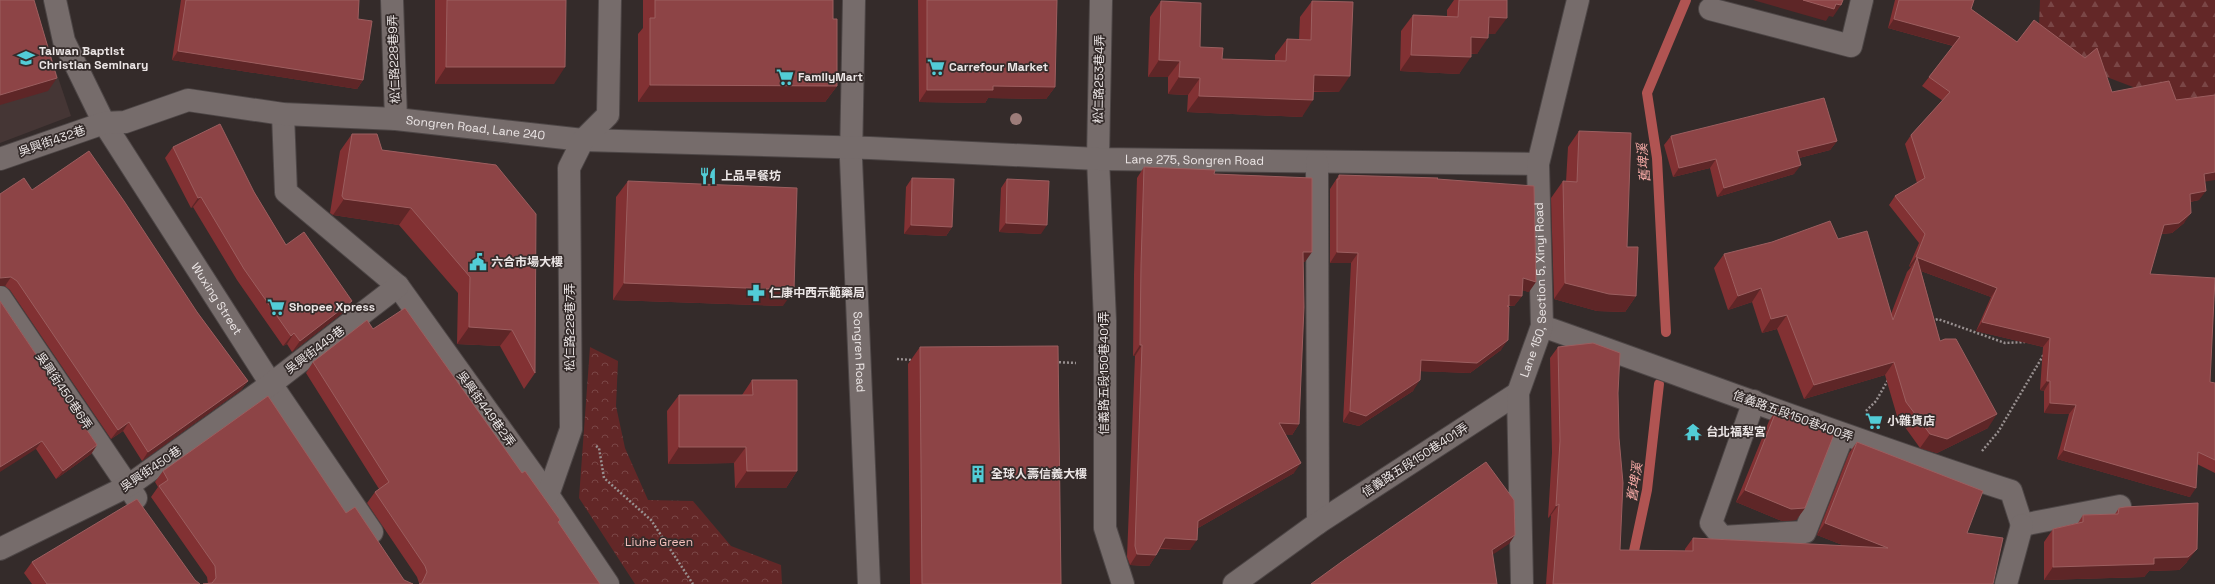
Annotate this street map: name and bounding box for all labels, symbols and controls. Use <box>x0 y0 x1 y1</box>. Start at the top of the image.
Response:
street label: 松仁路228巷9弄 <box>384 14 404 104</box>
street label: 松仁路253巷4弄 <box>1090 34 1108 124</box>
place label: Taiwan Baptist Christian Seminary <box>39 43 148 73</box>
school or university icon: Taiwan Baptist Christian Seminary <box>16 48 36 68</box>
supermarket icon: Carrefour Market <box>926 57 946 77</box>
place label: Carrefour Market <box>949 59 1048 75</box>
supermarket icon: FamilyMart <box>775 67 795 87</box>
place label: FamilyMart <box>798 69 863 85</box>
street label: Songren Road, Lane 240 <box>405 112 546 144</box>
street label: 吳興街432巷 <box>16 122 88 160</box>
water label: 舊埤溪 <box>1633 141 1654 183</box>
street label: Lane 275, Songren Road <box>1125 151 1264 169</box>
restaurant icon: 上品早餐坊 <box>698 166 718 186</box>
place label: 上品早餐坊 <box>721 168 781 184</box>
street label: Lane 150, Section 5, Xinyi Road <box>1516 202 1550 380</box>
public building icon: 六合市場大樓 <box>468 252 488 272</box>
place label: 六合市場大樓 <box>491 254 563 270</box>
street label: Wuxing Street <box>187 260 246 338</box>
street label: 松仁路228巷7弄 <box>562 283 578 371</box>
pharmacy icon: 仁康中西示範藥局 <box>746 283 766 303</box>
place label: 仁康中西示範藥局 <box>769 285 865 301</box>
supermarket icon: Shopee Xpress <box>266 297 286 317</box>
place label: Shopee Xpress <box>289 299 375 315</box>
street label: Songren Road <box>849 311 869 393</box>
street label: 信義路五段150巷401弄 <box>1096 311 1112 435</box>
street label: 吳興街449巷 <box>282 322 348 378</box>
street label: 吳興街450巷6弄 <box>32 349 96 433</box>
street label: 吳興街449巷2弄 <box>453 368 519 450</box>
street label: 信義路五段150巷400弄 <box>1731 387 1855 445</box>
supermarket icon: 小雜貨店 <box>1864 411 1884 431</box>
place label: 小雜貨店 <box>1887 413 1935 429</box>
street label: 信義路五段150巷401弄 <box>1359 419 1471 501</box>
temple icon: 台北福犁宮 <box>1683 422 1703 442</box>
place label: 台北福犁宮 <box>1706 424 1766 440</box>
street label: 吳興街450巷 <box>117 443 185 495</box>
water label: 舊埤溪 <box>1623 460 1646 503</box>
building icon: 全球人壽信義大樓 <box>968 464 988 484</box>
place label: 全球人壽信義大樓 <box>991 466 1087 482</box>
park label: Liuhe Green <box>625 534 693 550</box>

